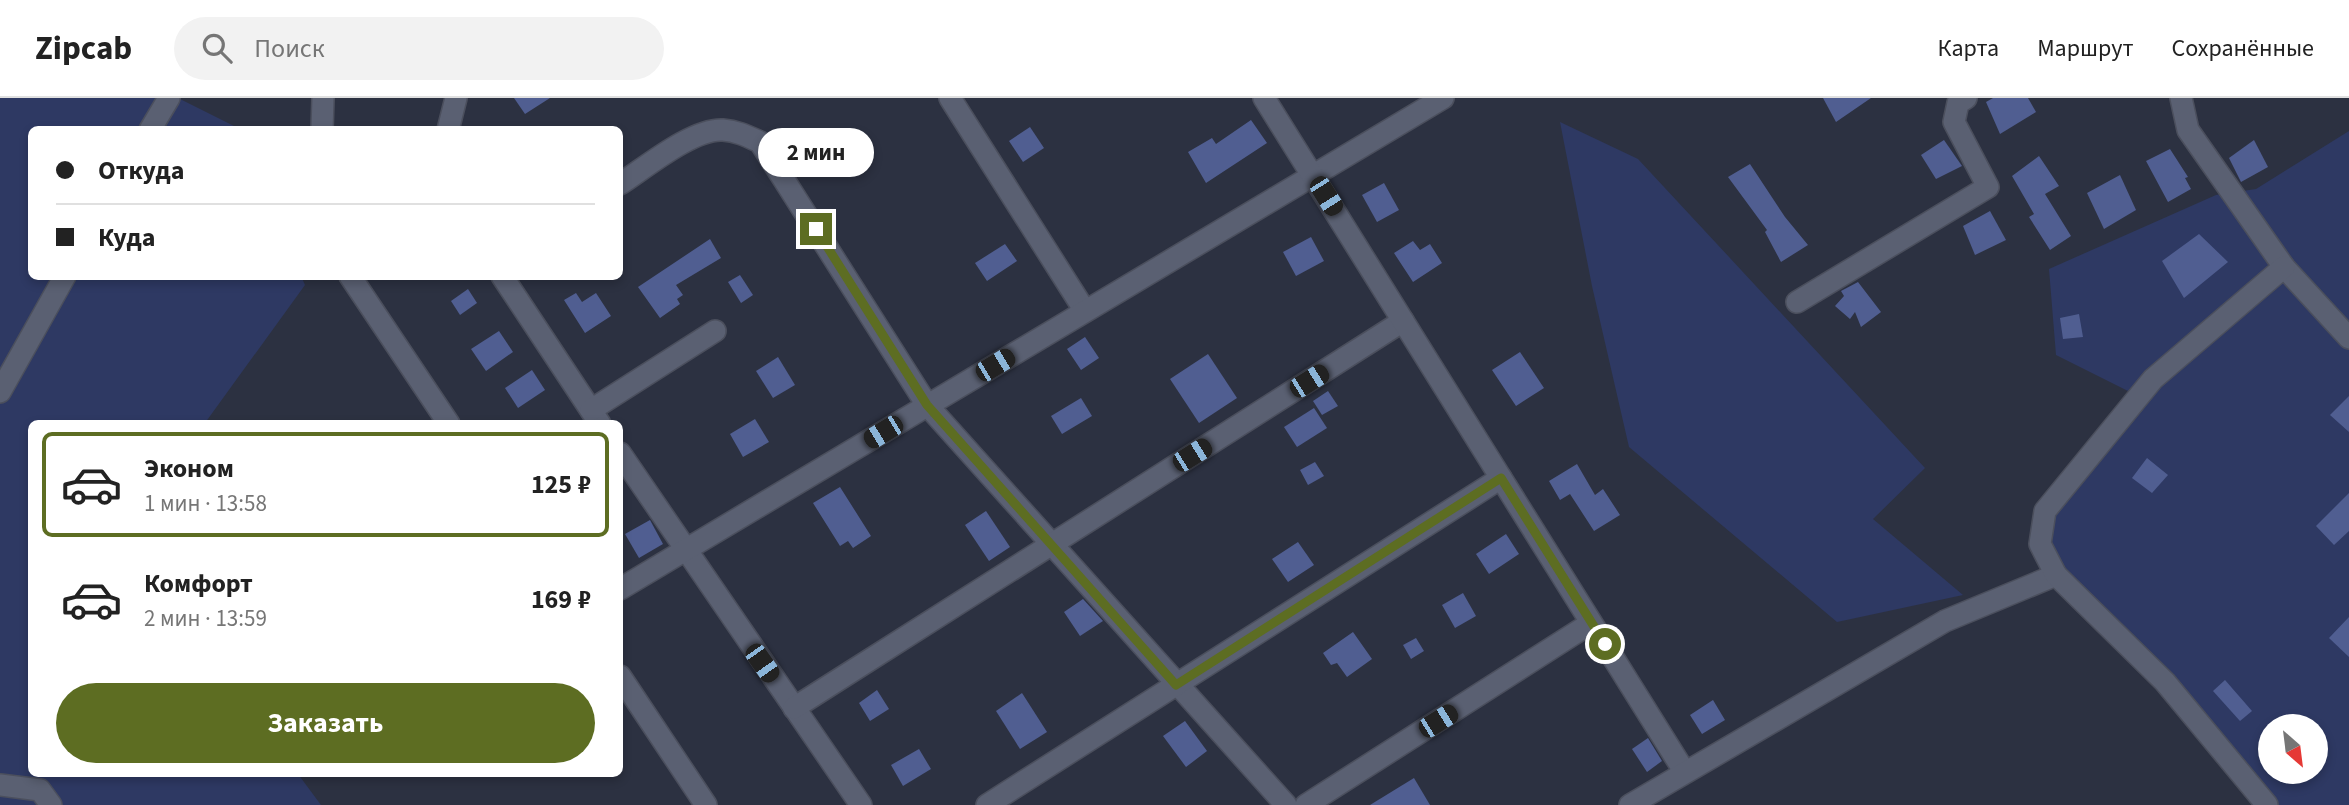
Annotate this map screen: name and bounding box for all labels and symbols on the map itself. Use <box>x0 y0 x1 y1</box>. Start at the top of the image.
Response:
callout: 2 мин <box>758 128 874 176</box>
car <box>1306 173 1347 219</box>
route end <box>800 213 832 245</box>
car <box>972 345 1019 385</box>
car <box>1286 361 1333 401</box>
car <box>860 412 907 452</box>
car <box>1169 435 1216 475</box>
route start <box>1589 628 1621 660</box>
car <box>742 640 783 686</box>
car <box>1415 701 1462 741</box>
north arrow <box>2258 714 2328 784</box>

